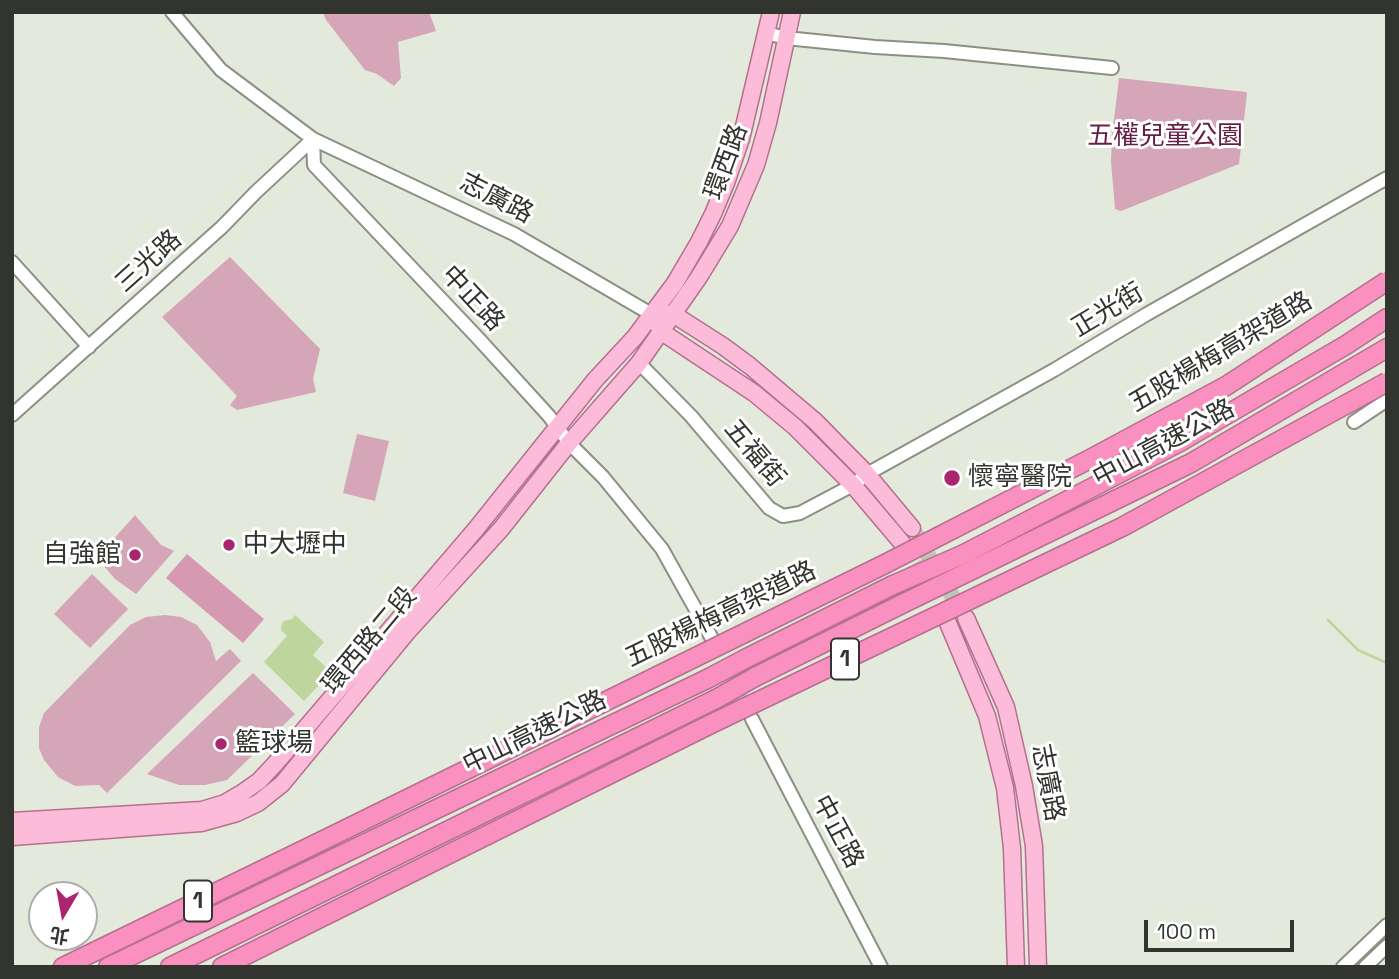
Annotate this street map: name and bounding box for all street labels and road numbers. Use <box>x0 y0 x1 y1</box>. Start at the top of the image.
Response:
street label: 環西路 <box>699 120 755 204</box>
street label: 志廣路 <box>454 167 538 231</box>
street label: 三光路 <box>110 224 188 300</box>
street label: 中正路 <box>434 260 510 338</box>
street label: 正光街 <box>1067 278 1149 344</box>
street label: 五股楊梅高架道路 <box>1124 286 1318 420</box>
street label: 中山高速公路 <box>1088 394 1240 494</box>
street label: 五福街 <box>717 414 791 494</box>
street label: 五股楊梅高架道路 <box>621 555 821 675</box>
street label: 環西路二段 <box>316 581 424 701</box>
road number: 1 <box>831 638 859 680</box>
street label: 中山高速公路 <box>458 685 612 781</box>
street label: 志廣路 <box>1024 742 1070 824</box>
street label: 中正路 <box>805 790 869 874</box>
road number: 1 <box>184 880 212 922</box>

